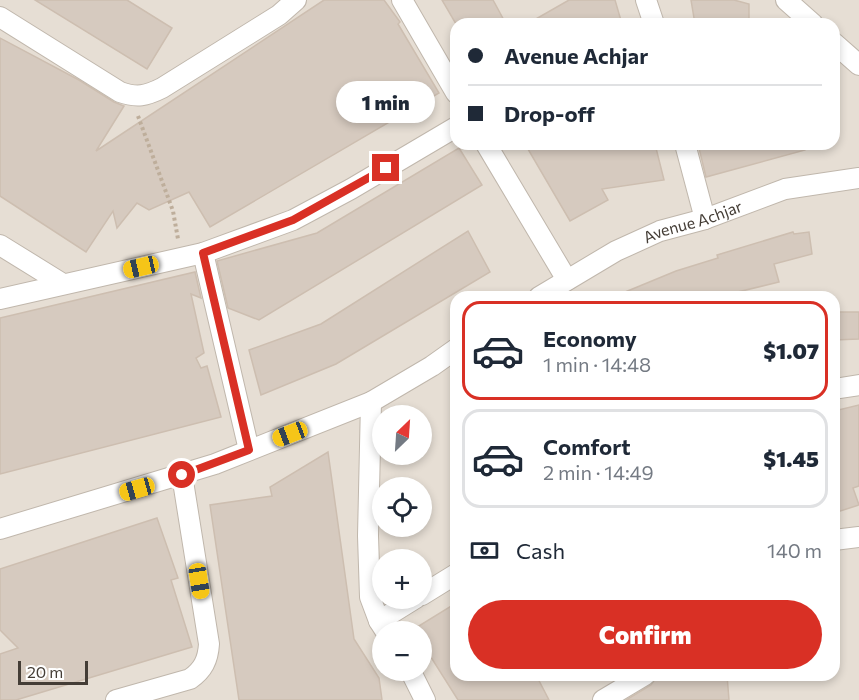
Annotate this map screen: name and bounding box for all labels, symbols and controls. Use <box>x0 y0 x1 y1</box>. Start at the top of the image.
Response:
text: Avenue Achjar <box>504 42 648 69</box>
callout: 1 min <box>336 81 436 123</box>
text: 1 min <box>361 90 410 114</box>
text: Drop-off <box>504 100 595 127</box>
route end <box>372 154 399 181</box>
street label: Avenue Achjar <box>640 196 745 246</box>
car <box>121 254 161 280</box>
icon: car <box>471 324 525 378</box>
text: Economy <box>543 325 637 352</box>
text: $1.07 <box>763 337 819 364</box>
text: 1 min · 14:48 <box>543 352 651 376</box>
north arrow <box>372 405 432 465</box>
map controls <box>372 405 432 681</box>
car <box>270 419 310 449</box>
icon: car <box>471 432 525 486</box>
text: Comfort <box>543 433 631 460</box>
text: $1.45 <box>763 445 819 472</box>
text: 2 min · 14:49 <box>543 460 654 484</box>
route start <box>168 461 195 488</box>
car <box>117 475 157 503</box>
button: locate <box>372 477 432 537</box>
icon: cash <box>468 534 501 567</box>
text: Cash <box>516 537 565 564</box>
text: 140 m <box>767 538 822 562</box>
button: + <box>372 549 432 609</box>
car <box>187 562 211 600</box>
button: Confirm <box>468 600 822 669</box>
button: − <box>372 621 432 681</box>
scale bar <box>18 658 88 686</box>
text: 20 m <box>27 662 63 681</box>

